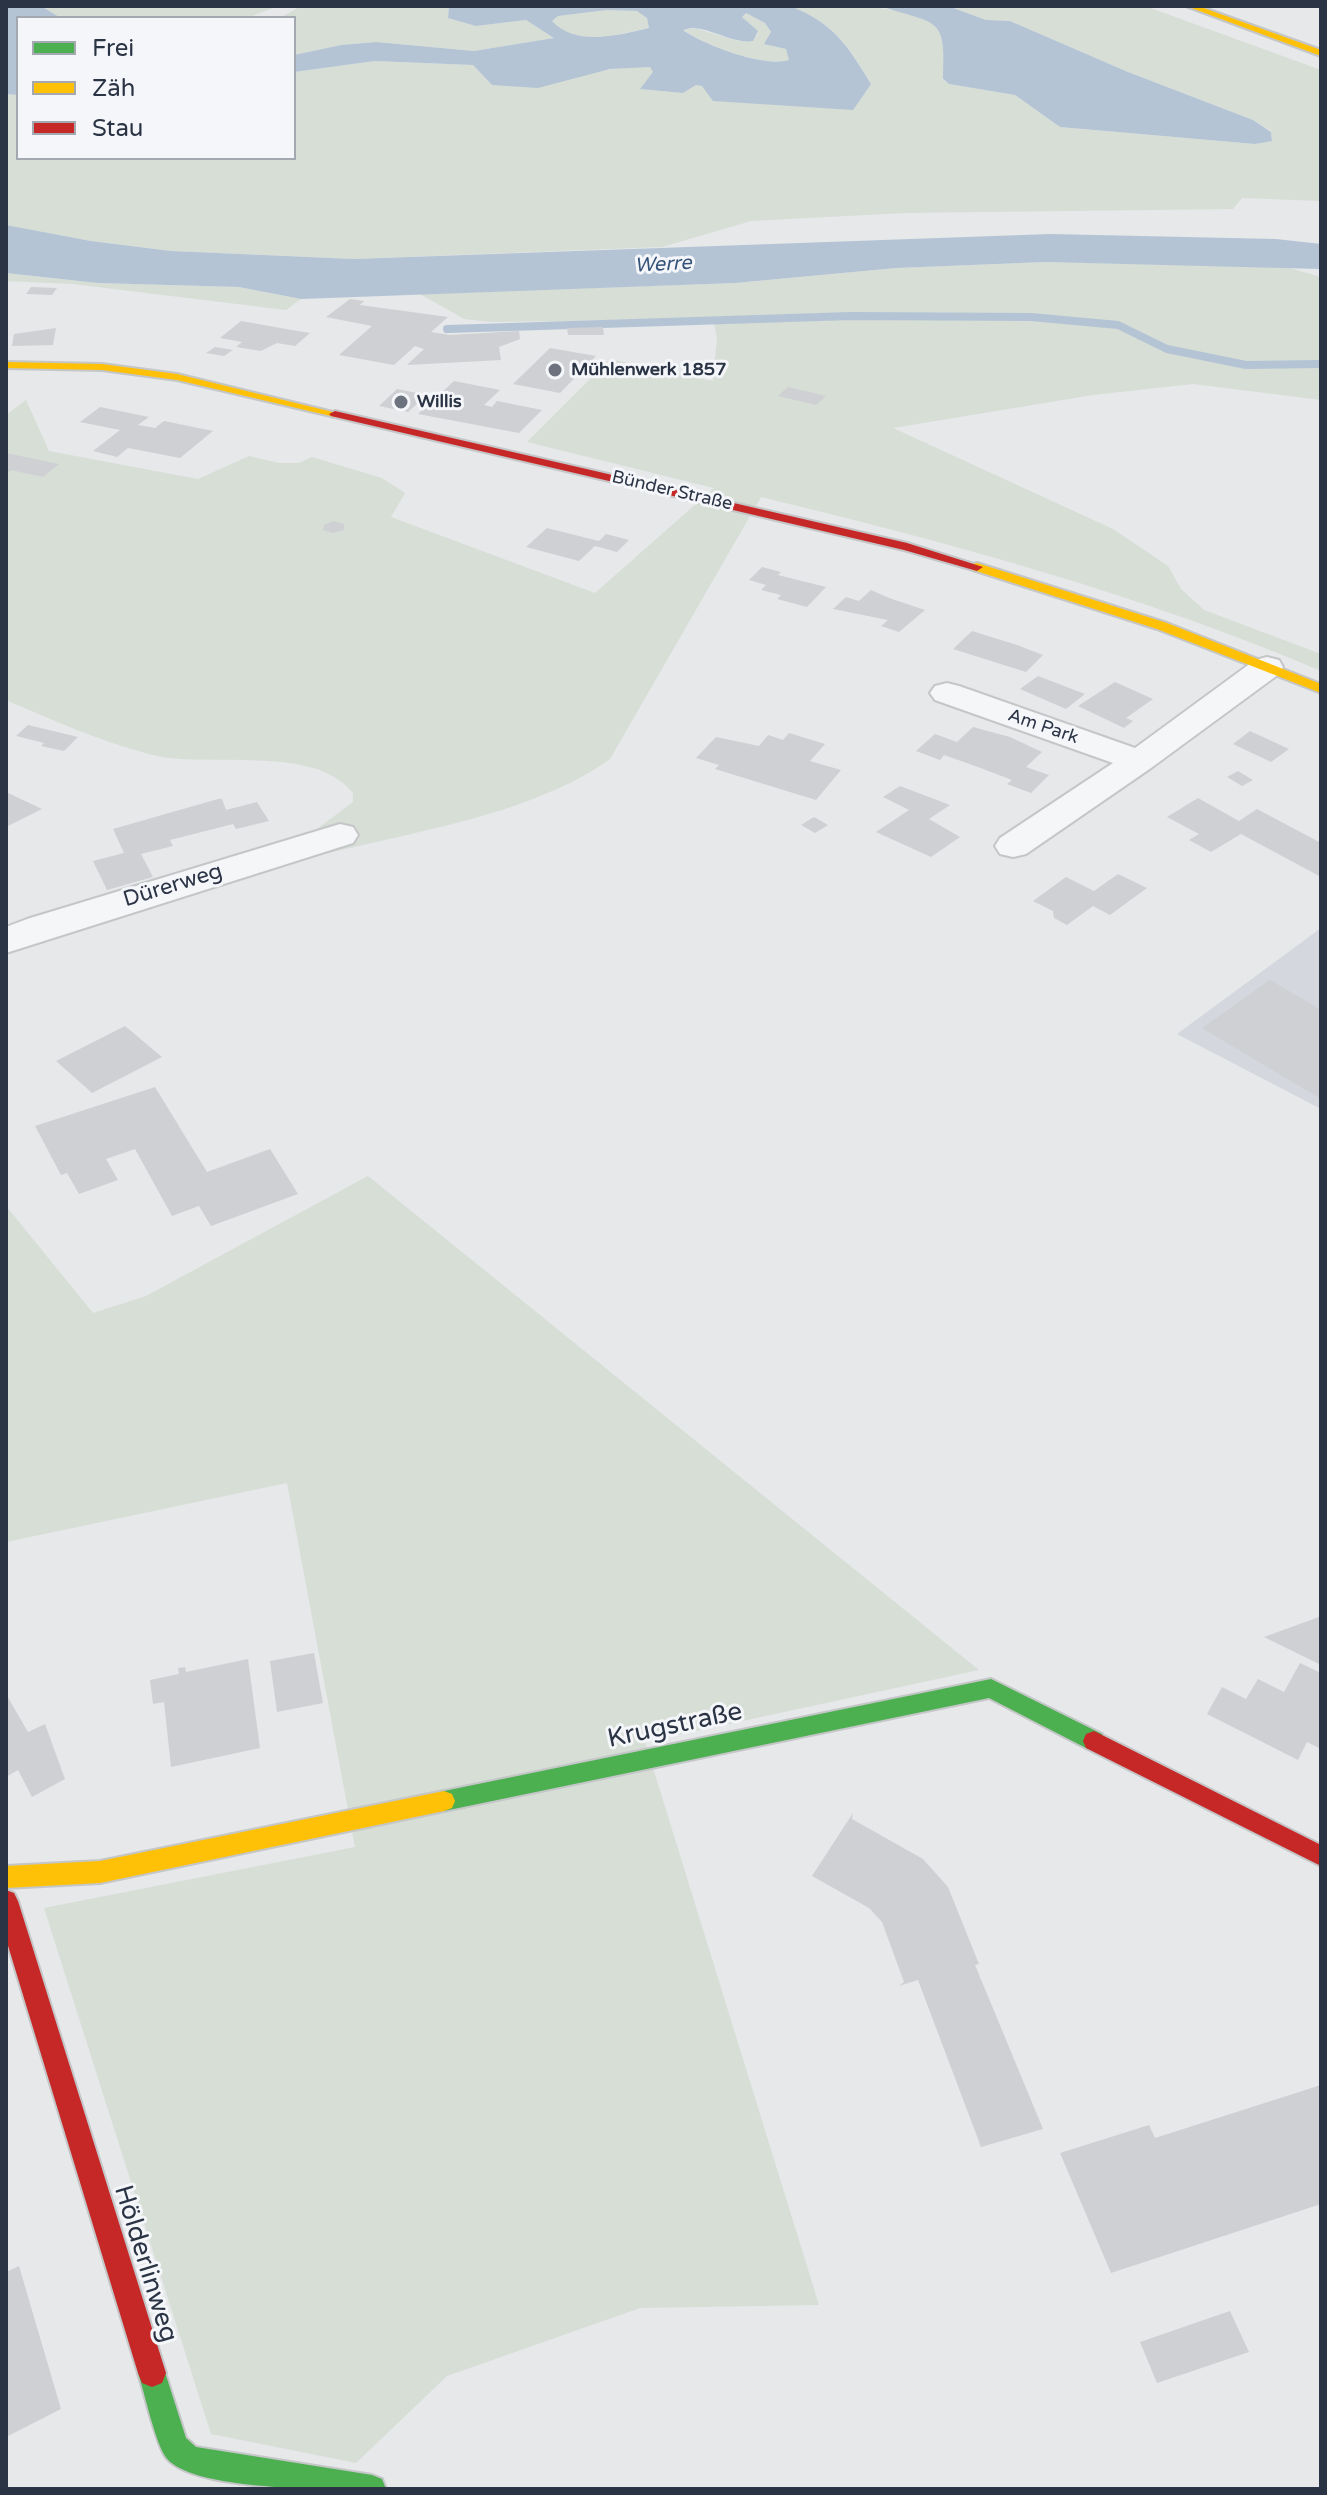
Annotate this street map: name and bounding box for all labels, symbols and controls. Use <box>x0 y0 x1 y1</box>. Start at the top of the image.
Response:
legend <box>16 16 296 160</box>
text: Frei <box>92 34 134 63</box>
text: Zäh <box>92 74 135 103</box>
text: Stau <box>92 114 143 143</box>
water label: Werre <box>634 252 692 278</box>
place label: Mühlenwerk 1857 <box>571 359 726 381</box>
marker: Mühlenwerk 1857 <box>546 361 564 379</box>
place label: Willis <box>417 391 462 413</box>
marker: Willis <box>392 393 410 411</box>
street label: Bünder Straße <box>610 467 734 515</box>
street label: Am Park <box>1005 705 1081 749</box>
street label: Dürerweg <box>120 858 226 914</box>
street label: Krugstraße <box>605 1696 745 1756</box>
street label: Hölderlinweg <box>106 2182 184 2346</box>

